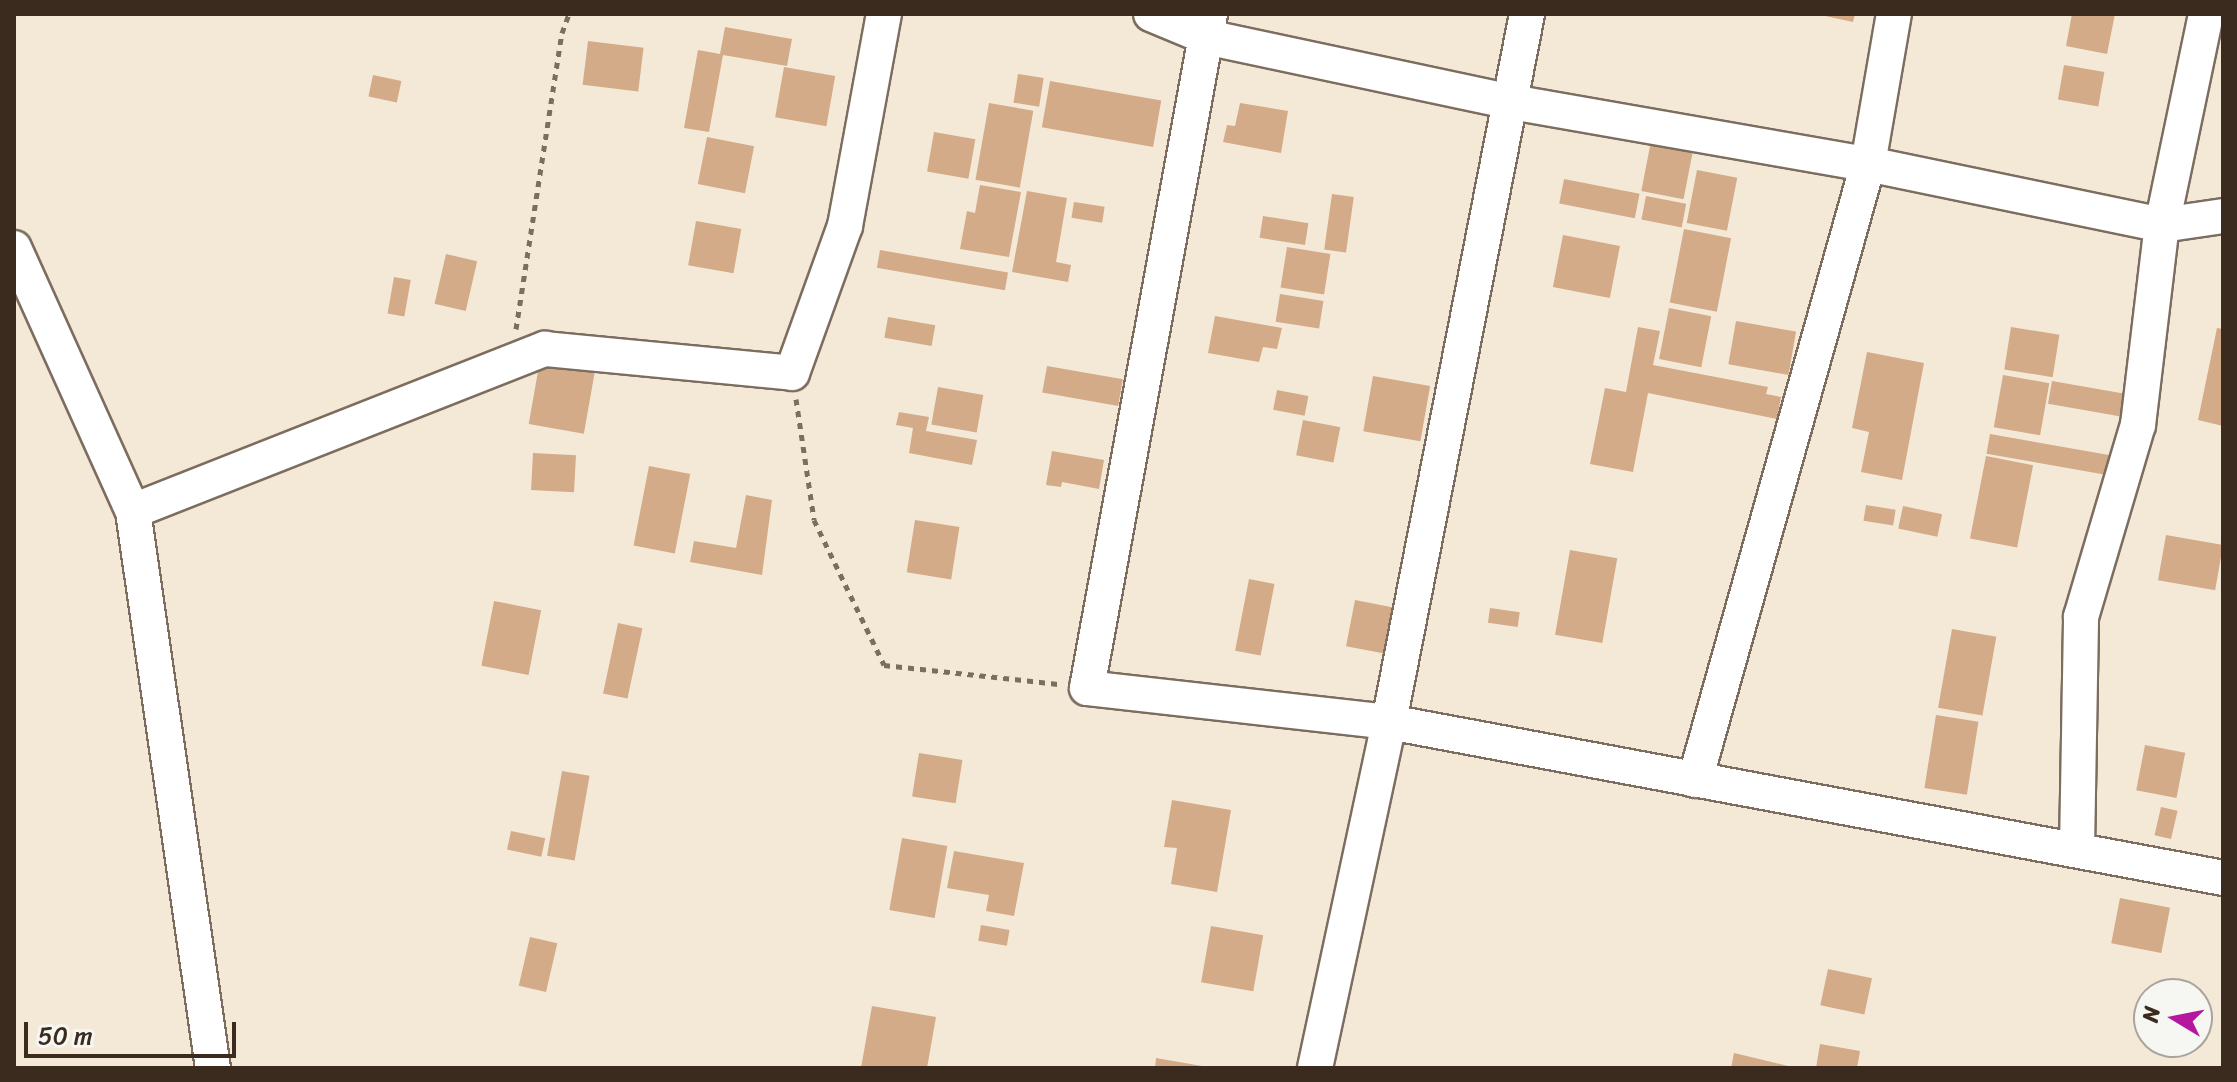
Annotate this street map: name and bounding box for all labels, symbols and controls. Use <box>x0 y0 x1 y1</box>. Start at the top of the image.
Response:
north arrow <box>2133 978 2213 1058</box>
text: N <box>2130 1003 2171 1025</box>
scale bar <box>28 1006 240 1056</box>
text: 50 m <box>38 1015 93 1057</box>

